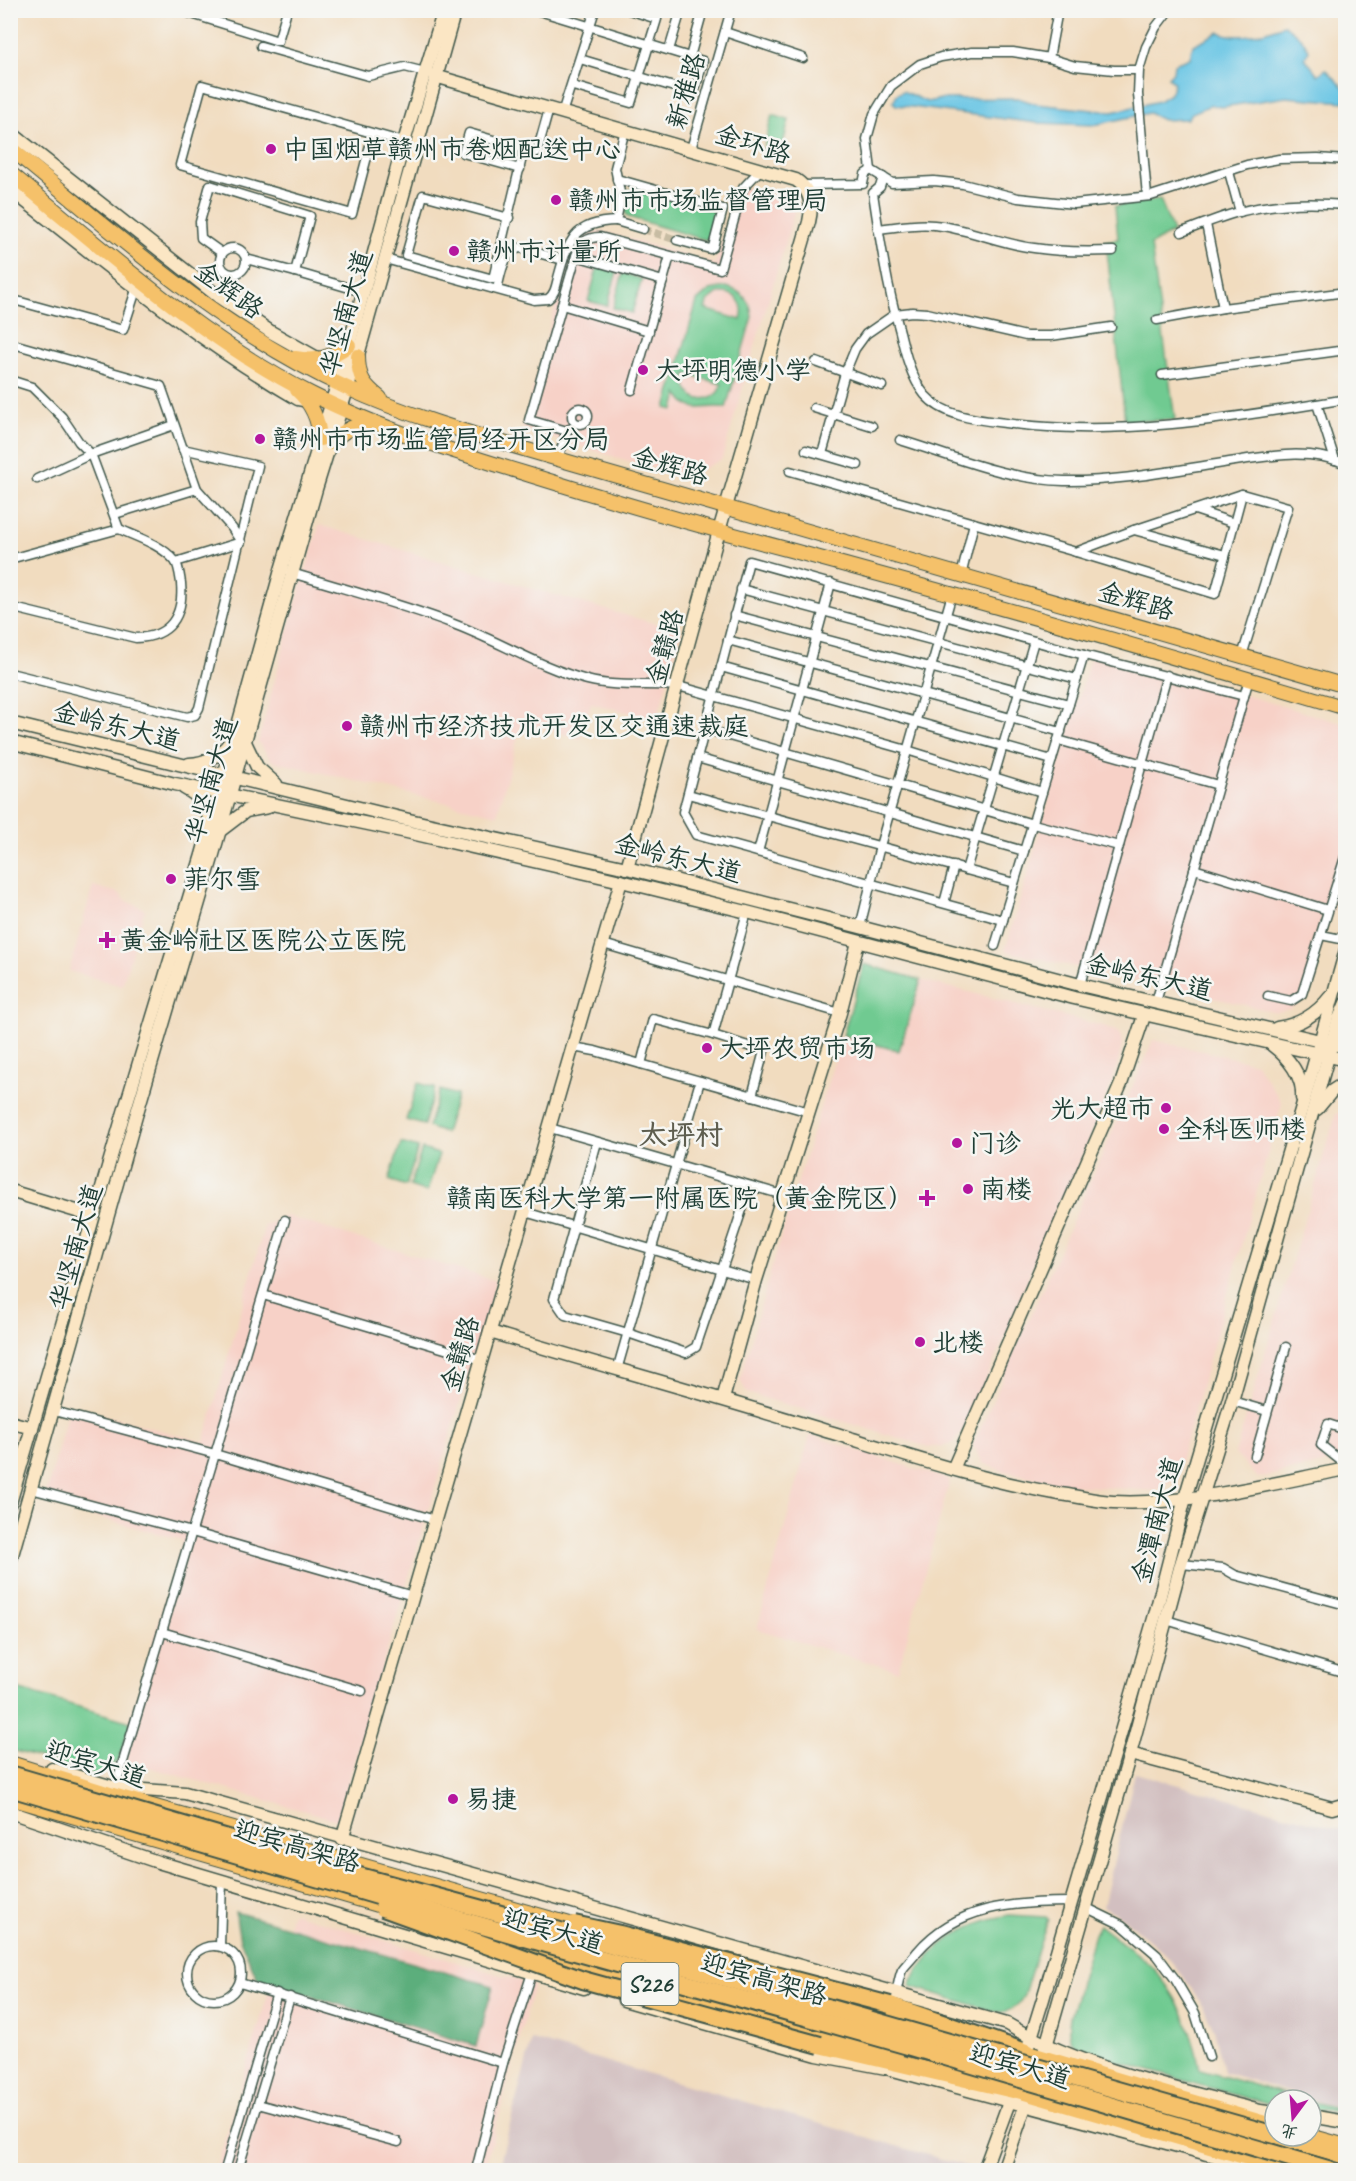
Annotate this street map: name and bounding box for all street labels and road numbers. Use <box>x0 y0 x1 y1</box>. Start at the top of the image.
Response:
street label: 新雅路 <box>659 49 713 133</box>
street label: 金环路 <box>711 117 795 171</box>
street label: 华坚南大道 <box>312 246 380 380</box>
street label: 金辉路 <box>188 254 270 326</box>
street label: 金辉路 <box>628 439 712 493</box>
street label: 金辉路 <box>1094 574 1178 628</box>
street label: 金赣路 <box>639 605 691 689</box>
street label: 金岭东大道 <box>50 694 184 758</box>
street label: 华坚南大道 <box>177 713 245 847</box>
street label: 金岭东大道 <box>611 826 745 890</box>
street label: 金岭东大道 <box>1082 946 1216 1008</box>
street label: 华坚南大道 <box>42 1180 110 1314</box>
street label: 金赣路 <box>433 1312 487 1396</box>
street label: 金潭南大道 <box>1124 1453 1190 1587</box>
street label: 迎宾大道 <box>41 1733 151 1795</box>
street label: 迎宾高架路 <box>230 1812 364 1880</box>
street label: 迎宾大道 <box>498 1901 608 1961</box>
street label: 迎宾高架路 <box>697 1945 831 2013</box>
road number: S226 <box>622 1963 678 2005</box>
street label: 迎宾大道 <box>965 2036 1075 2096</box>

